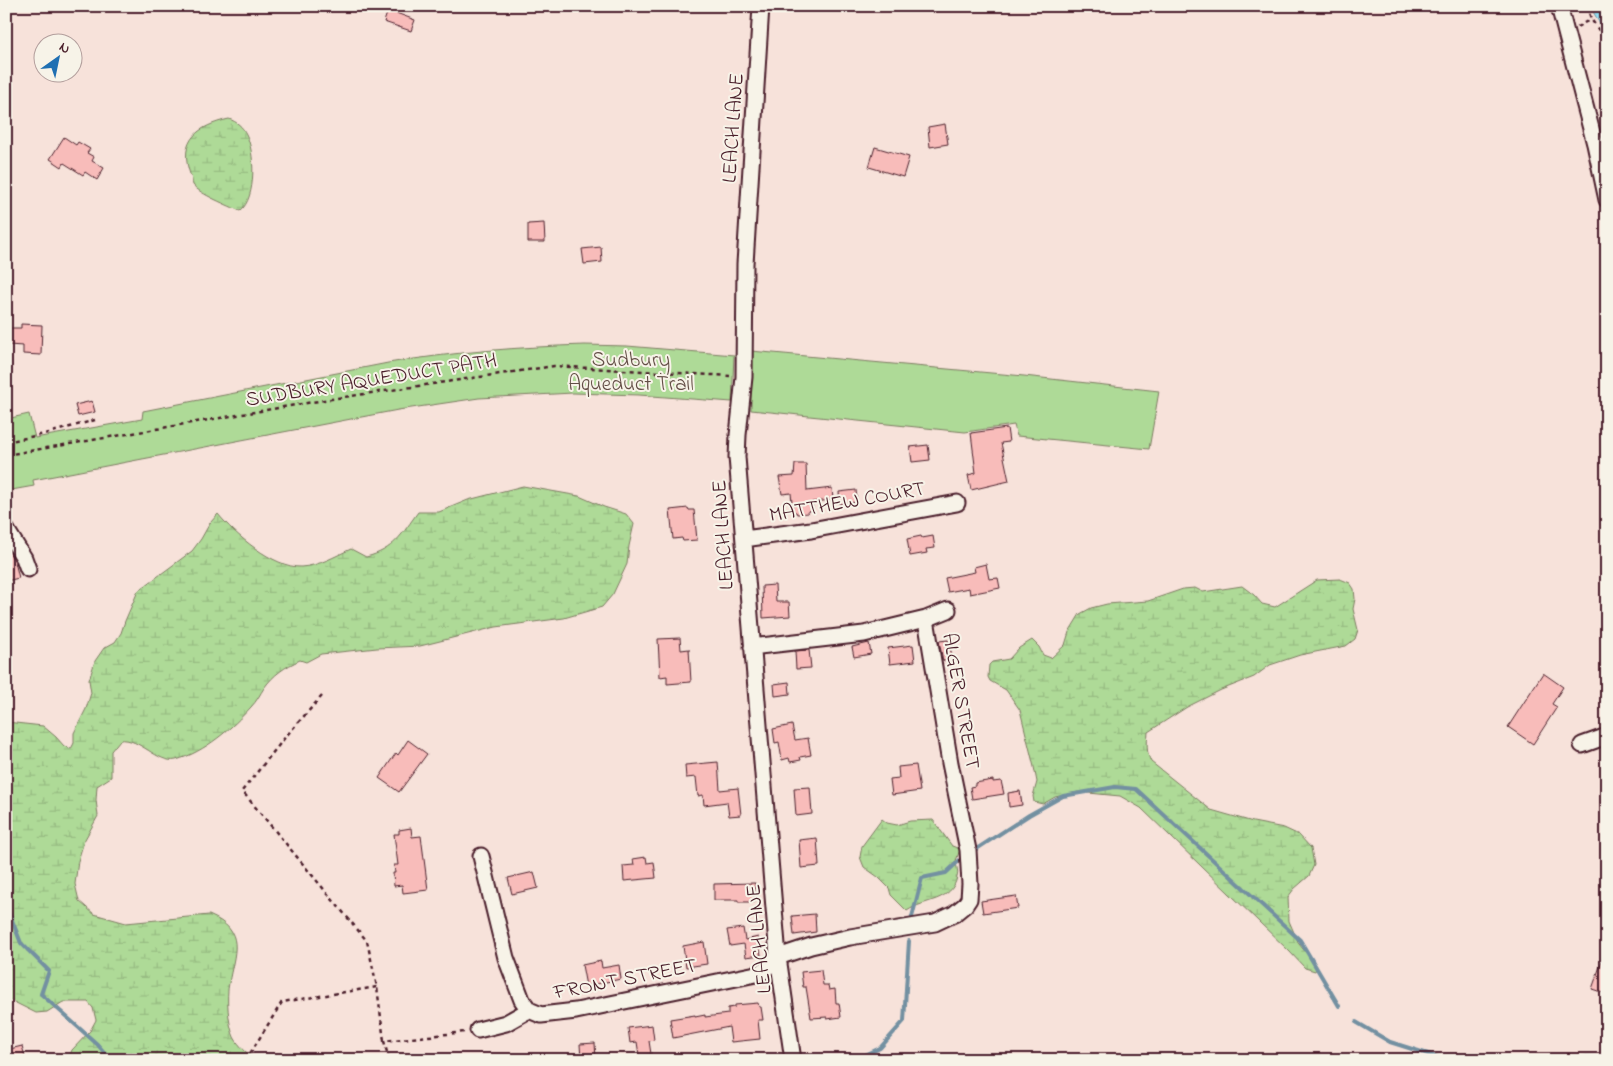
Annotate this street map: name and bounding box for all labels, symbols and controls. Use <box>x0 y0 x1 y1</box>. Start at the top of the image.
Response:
north arrow <box>32 32 82 82</box>
text: N <box>55 37 74 60</box>
street label: LEACH LANE <box>715 72 753 184</box>
street label: SUDBURY AQUEDUCT PATH <box>243 346 499 416</box>
park label: Sudbury Aqueduct Trail <box>568 346 694 400</box>
street label: MATTHEW COURT <box>767 474 928 531</box>
street label: LEACH LANE <box>705 479 743 591</box>
street label: ALGER STREET <box>933 631 987 772</box>
street label: LEACH LANE <box>739 883 781 995</box>
street label: FRONT STREET <box>550 951 700 1009</box>

